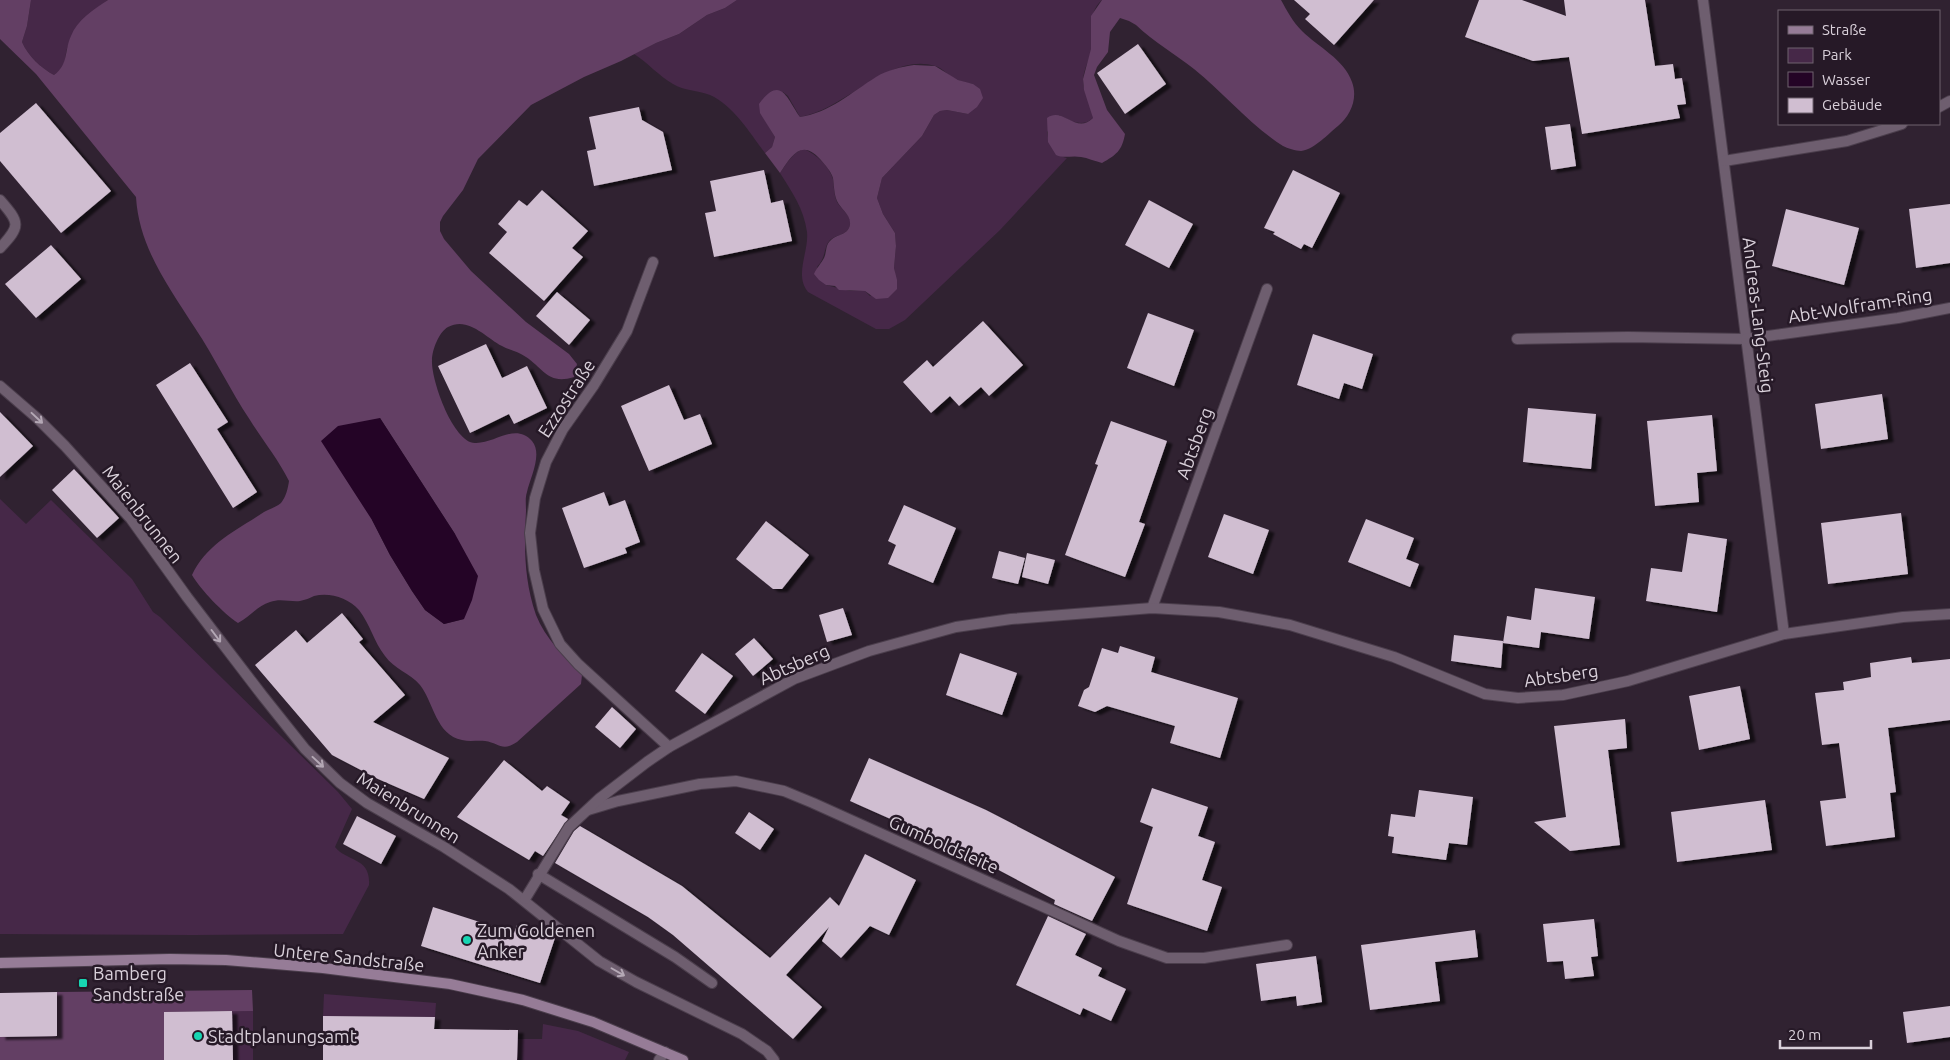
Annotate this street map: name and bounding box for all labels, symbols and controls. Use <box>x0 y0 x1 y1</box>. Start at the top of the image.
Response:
legend <box>1778 10 1940 125</box>
text: Straße <box>1822 21 1866 38</box>
text: Park <box>1822 46 1852 63</box>
text: Wasser <box>1822 71 1871 88</box>
text: Gebäude <box>1822 96 1882 113</box>
street label: Andreas-Lang-Steig <box>1740 236 1778 394</box>
street label: Abt-Wolfram-Ring <box>1787 284 1933 326</box>
street label: Ezzostraße <box>533 355 599 441</box>
street label: Abtsberg <box>1172 404 1216 482</box>
one-way arrow <box>30 412 43 424</box>
street label: Maienbrunnen <box>99 461 187 567</box>
one-way arrow <box>211 629 222 642</box>
street label: Abtsberg <box>756 640 832 688</box>
street label: Abtsberg <box>1523 660 1599 690</box>
one-way arrow <box>312 756 325 768</box>
street label: Maienbrunnen <box>354 767 464 847</box>
street label: Gumboldsleite <box>886 811 1002 877</box>
place label: Zum Goldenen Anker <box>477 920 595 961</box>
marker: Zum Goldenen Anker <box>461 934 473 946</box>
street label: Untere Sandstraße <box>273 939 425 975</box>
place label: Bamberg Sandstraße <box>93 963 184 1004</box>
one-way arrow <box>611 967 626 977</box>
marker: Bamberg Sandstraße <box>77 977 89 989</box>
scale bar <box>1780 1018 1871 1050</box>
place label: Stadtplanungsamt <box>208 1026 357 1046</box>
text: 20 m <box>1788 1026 1821 1043</box>
marker: Stadtplanungsamt <box>192 1030 204 1042</box>

